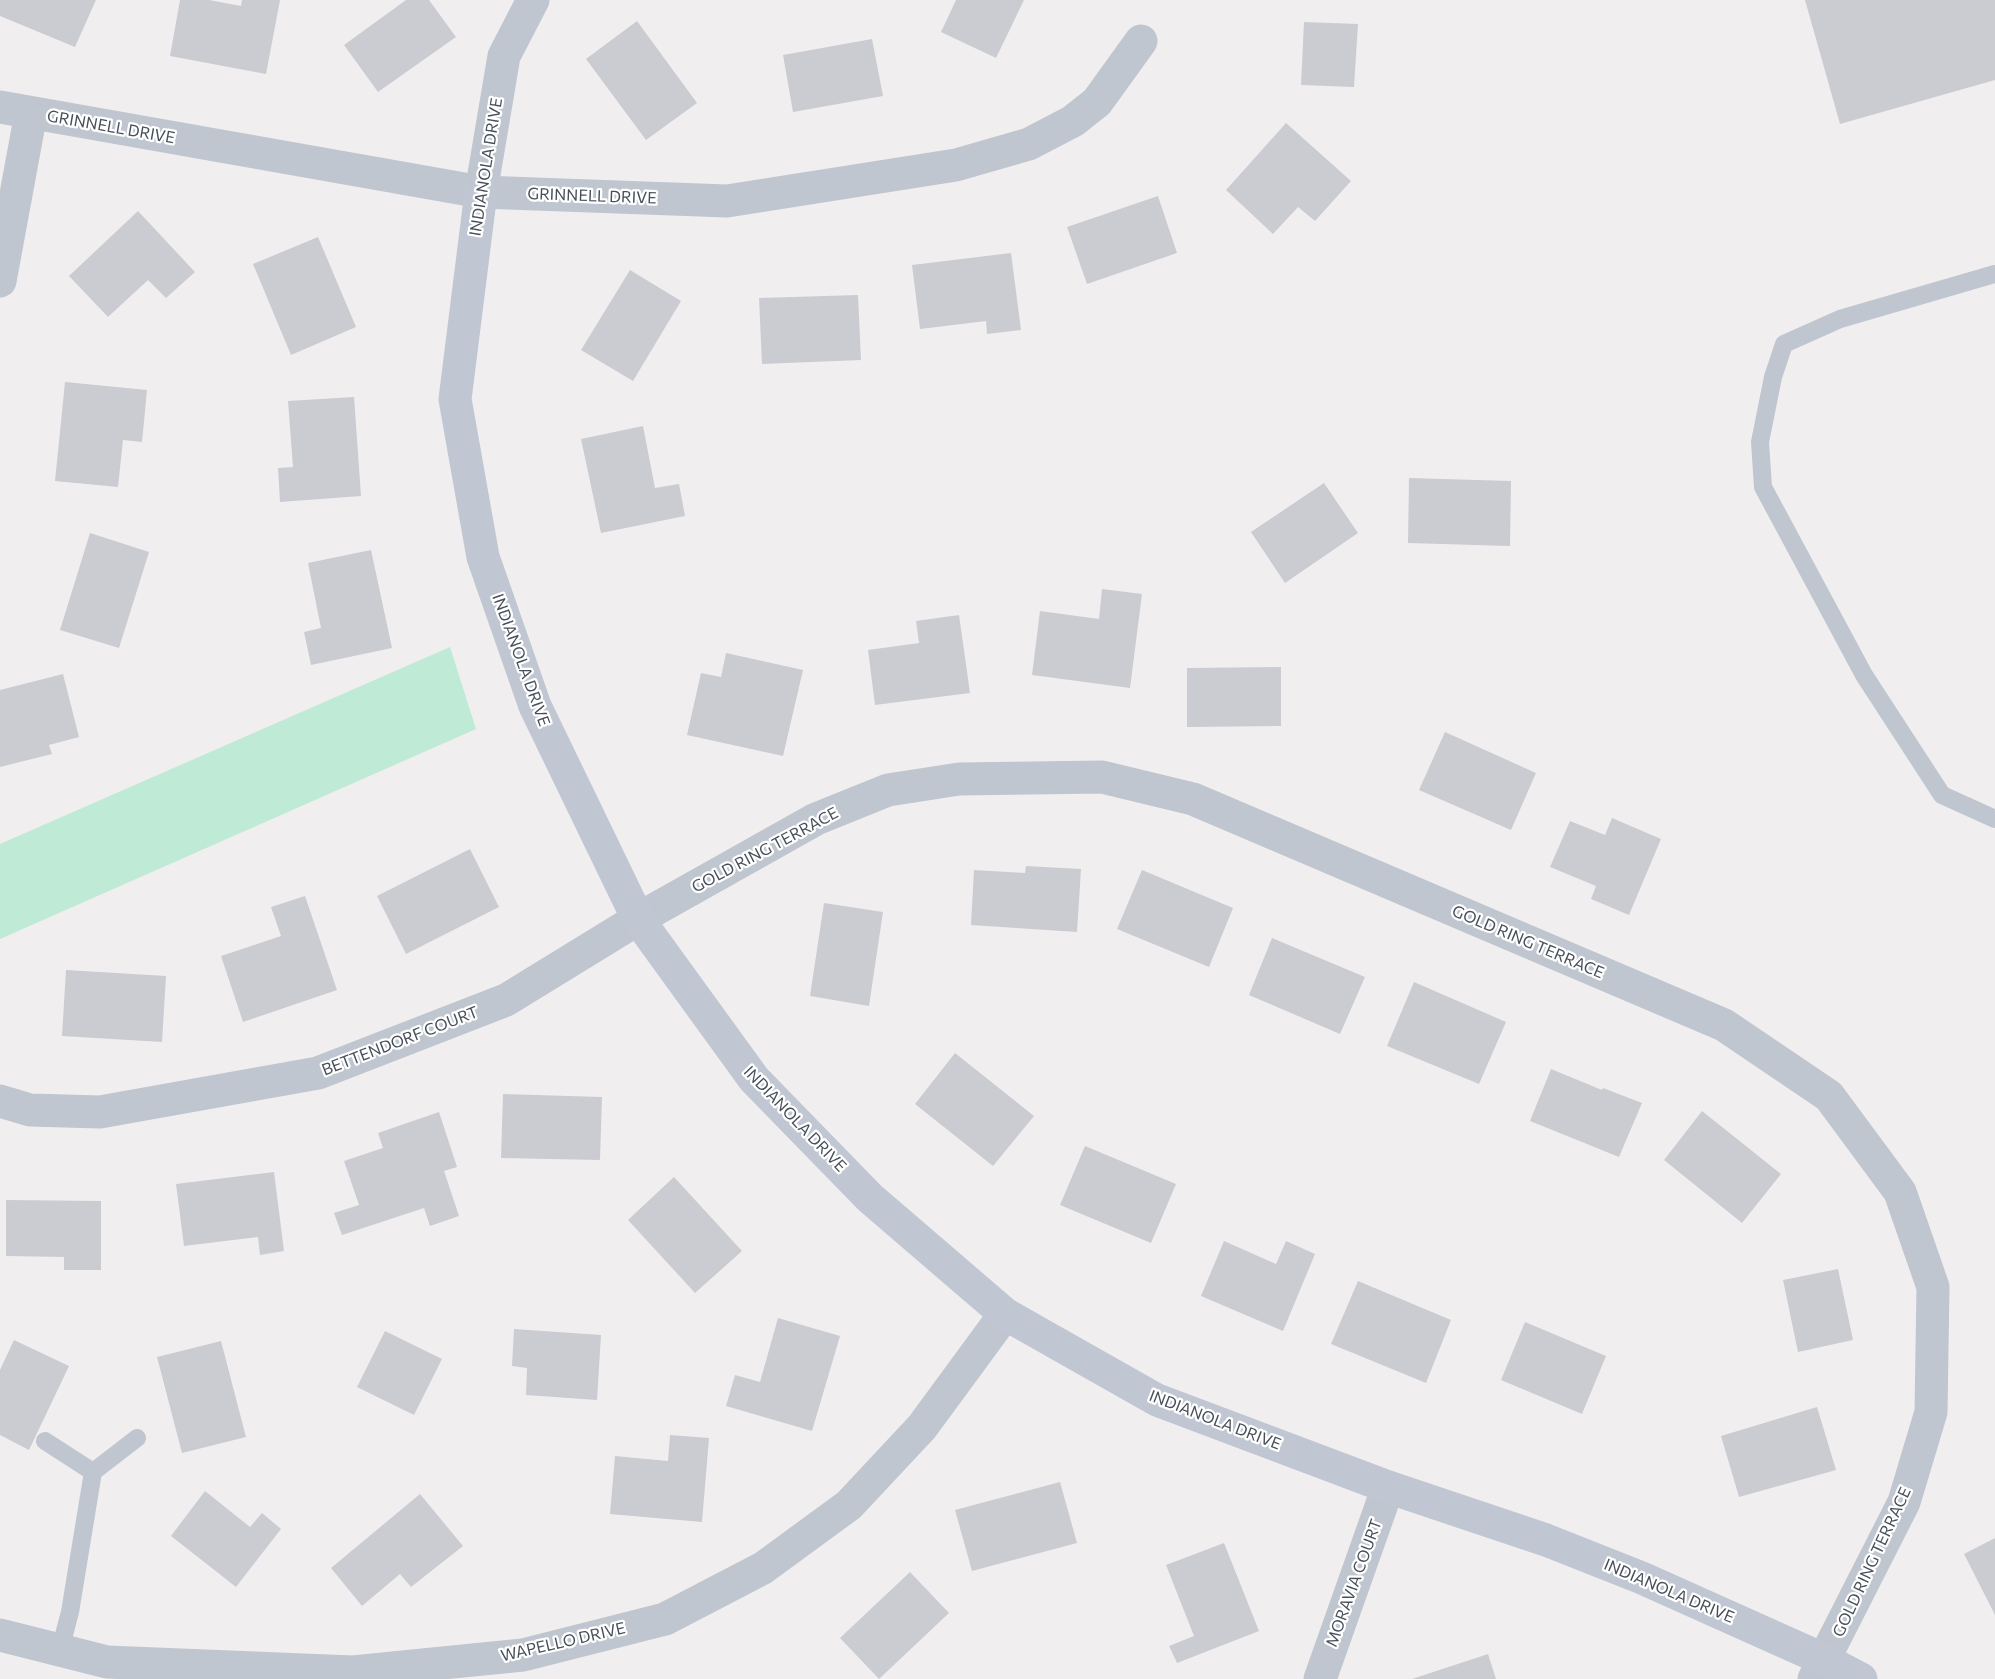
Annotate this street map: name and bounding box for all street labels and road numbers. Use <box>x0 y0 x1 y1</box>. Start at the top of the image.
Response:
street label: INDIANOLA DRIVE <box>466 97 506 237</box>
street label: GRINNELL DRIVE <box>46 106 176 148</box>
street label: GRINNELL DRIVE <box>527 184 657 208</box>
street label: INDIANOLA DRIVE <box>488 591 554 729</box>
street label: GOLD RING TERRACE <box>689 803 841 897</box>
street label: GOLD RING TERRACE <box>1449 901 1607 983</box>
street label: BETTENDORF COURT <box>319 1002 481 1080</box>
street label: INDIANOLA DRIVE <box>740 1062 850 1176</box>
street label: INDIANOLA DRIVE <box>1146 1386 1284 1454</box>
street label: GOLD RING TERRACE <box>1829 1484 1915 1640</box>
street label: MORAVIA COURT <box>1322 1516 1386 1650</box>
street label: INDIANOLA DRIVE <box>1601 1555 1737 1627</box>
street label: WAPELLO DRIVE <box>499 1618 627 1666</box>

